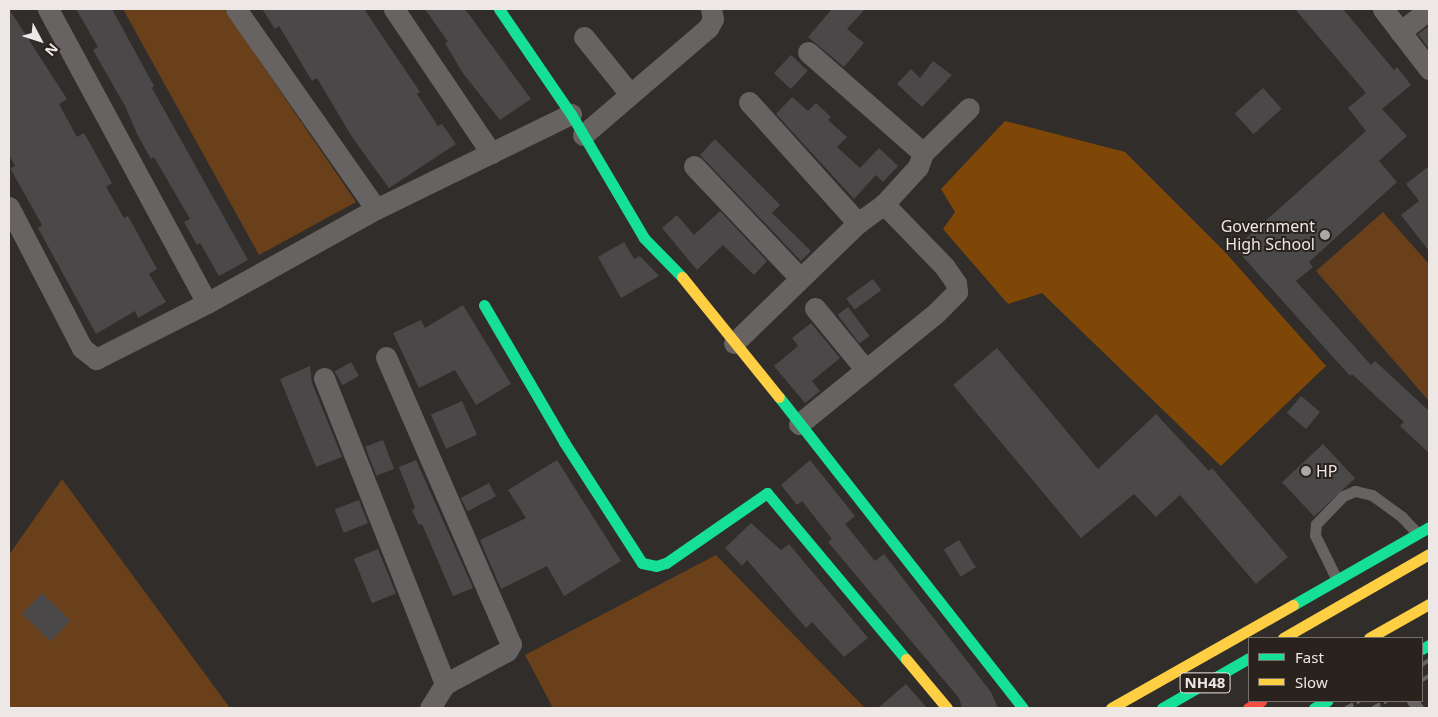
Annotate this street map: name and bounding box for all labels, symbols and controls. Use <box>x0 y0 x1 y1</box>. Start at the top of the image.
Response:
north arrow <box>15 15 65 65</box>
text: N <box>41 39 63 60</box>
place label: Government High School <box>1221 216 1315 254</box>
marker: Government High School <box>1319 229 1331 241</box>
place label: HP <box>1316 461 1338 481</box>
marker: HP <box>1300 465 1312 477</box>
legend <box>1248 637 1423 702</box>
text: Fast <box>1295 647 1324 667</box>
road number: NH48 <box>1179 670 1231 696</box>
text: Slow <box>1295 672 1328 692</box>

